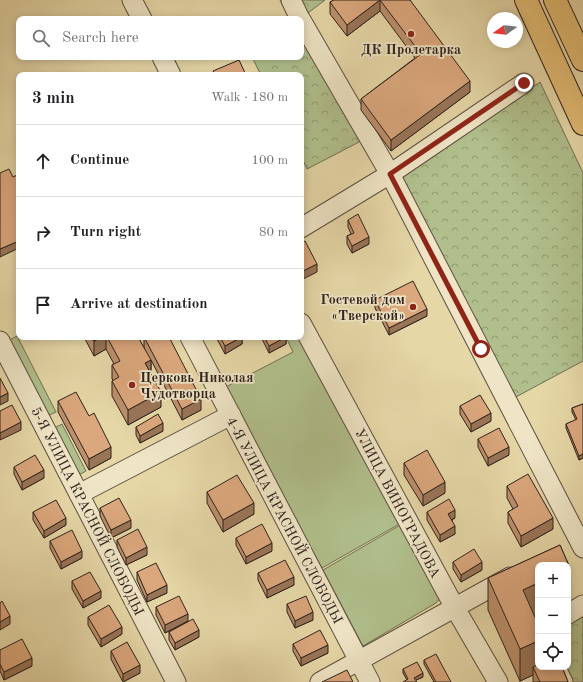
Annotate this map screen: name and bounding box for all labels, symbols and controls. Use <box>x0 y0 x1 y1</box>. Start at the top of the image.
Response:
north arrow <box>487 12 523 48</box>
search box <box>16 16 304 60</box>
icon: search <box>30 27 52 49</box>
marker: ДК Пролетарка <box>406 29 416 39</box>
text: Search here <box>62 31 139 46</box>
place label: ДК Пролетарка <box>361 43 461 57</box>
route end <box>515 74 533 92</box>
text: 3 min <box>32 90 75 107</box>
text: Walk · 180 m <box>211 91 288 104</box>
icon: ahead <box>32 150 54 172</box>
text: Continue <box>70 153 129 168</box>
text: 100 m <box>251 154 288 167</box>
icon: right <box>32 222 54 244</box>
text: Turn right <box>70 225 141 240</box>
text: 80 m <box>259 226 288 239</box>
place label: Гостевой дом «Тверской» <box>320 293 405 323</box>
icon: arrive <box>32 294 54 316</box>
text: Arrive at destination <box>70 297 208 312</box>
marker: Гостевой дом «Тверской» <box>408 302 418 312</box>
route start <box>472 340 490 358</box>
place label: Церковь Николая Чудотворца <box>140 371 253 401</box>
marker: Церковь Николая Чудотворца <box>127 380 137 390</box>
street label: 5-Я УЛИЦА КРАСНОЙ СЛОБОДЫ <box>28 403 150 618</box>
street label: 4-Я УЛИЦА КРАСНОЙ СЛОБОДЫ <box>224 413 348 626</box>
street label: УЛИЦА ВИНОГРАДОВА <box>352 427 443 581</box>
map controls <box>535 562 571 670</box>
button: + <box>535 562 571 598</box>
button: − <box>535 598 571 634</box>
button: locate <box>535 634 571 670</box>

